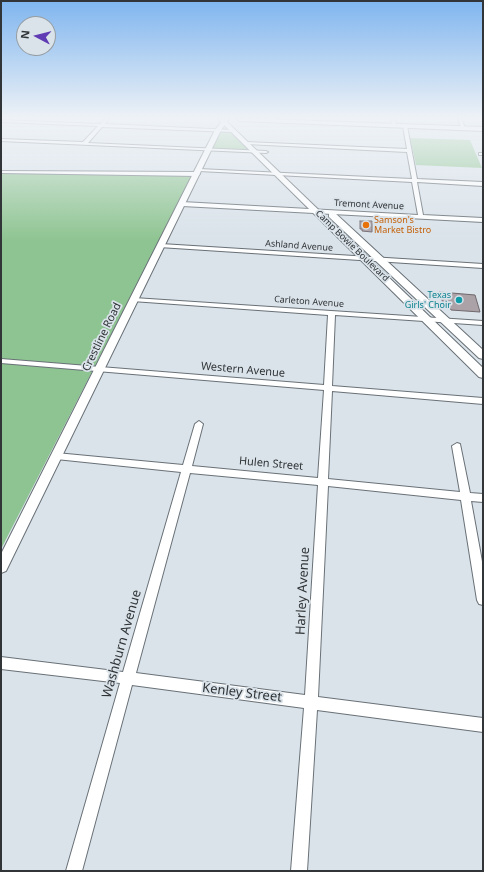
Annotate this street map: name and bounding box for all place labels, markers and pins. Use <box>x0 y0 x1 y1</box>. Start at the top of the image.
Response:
place label: Samson's Market Bistro <box>374 215 431 236</box>
marker: Samson's Market Bistro <box>361 220 371 230</box>
place label: Texas Girls' Choir <box>405 290 451 311</box>
marker: Texas Girls' Choir <box>454 295 464 305</box>

